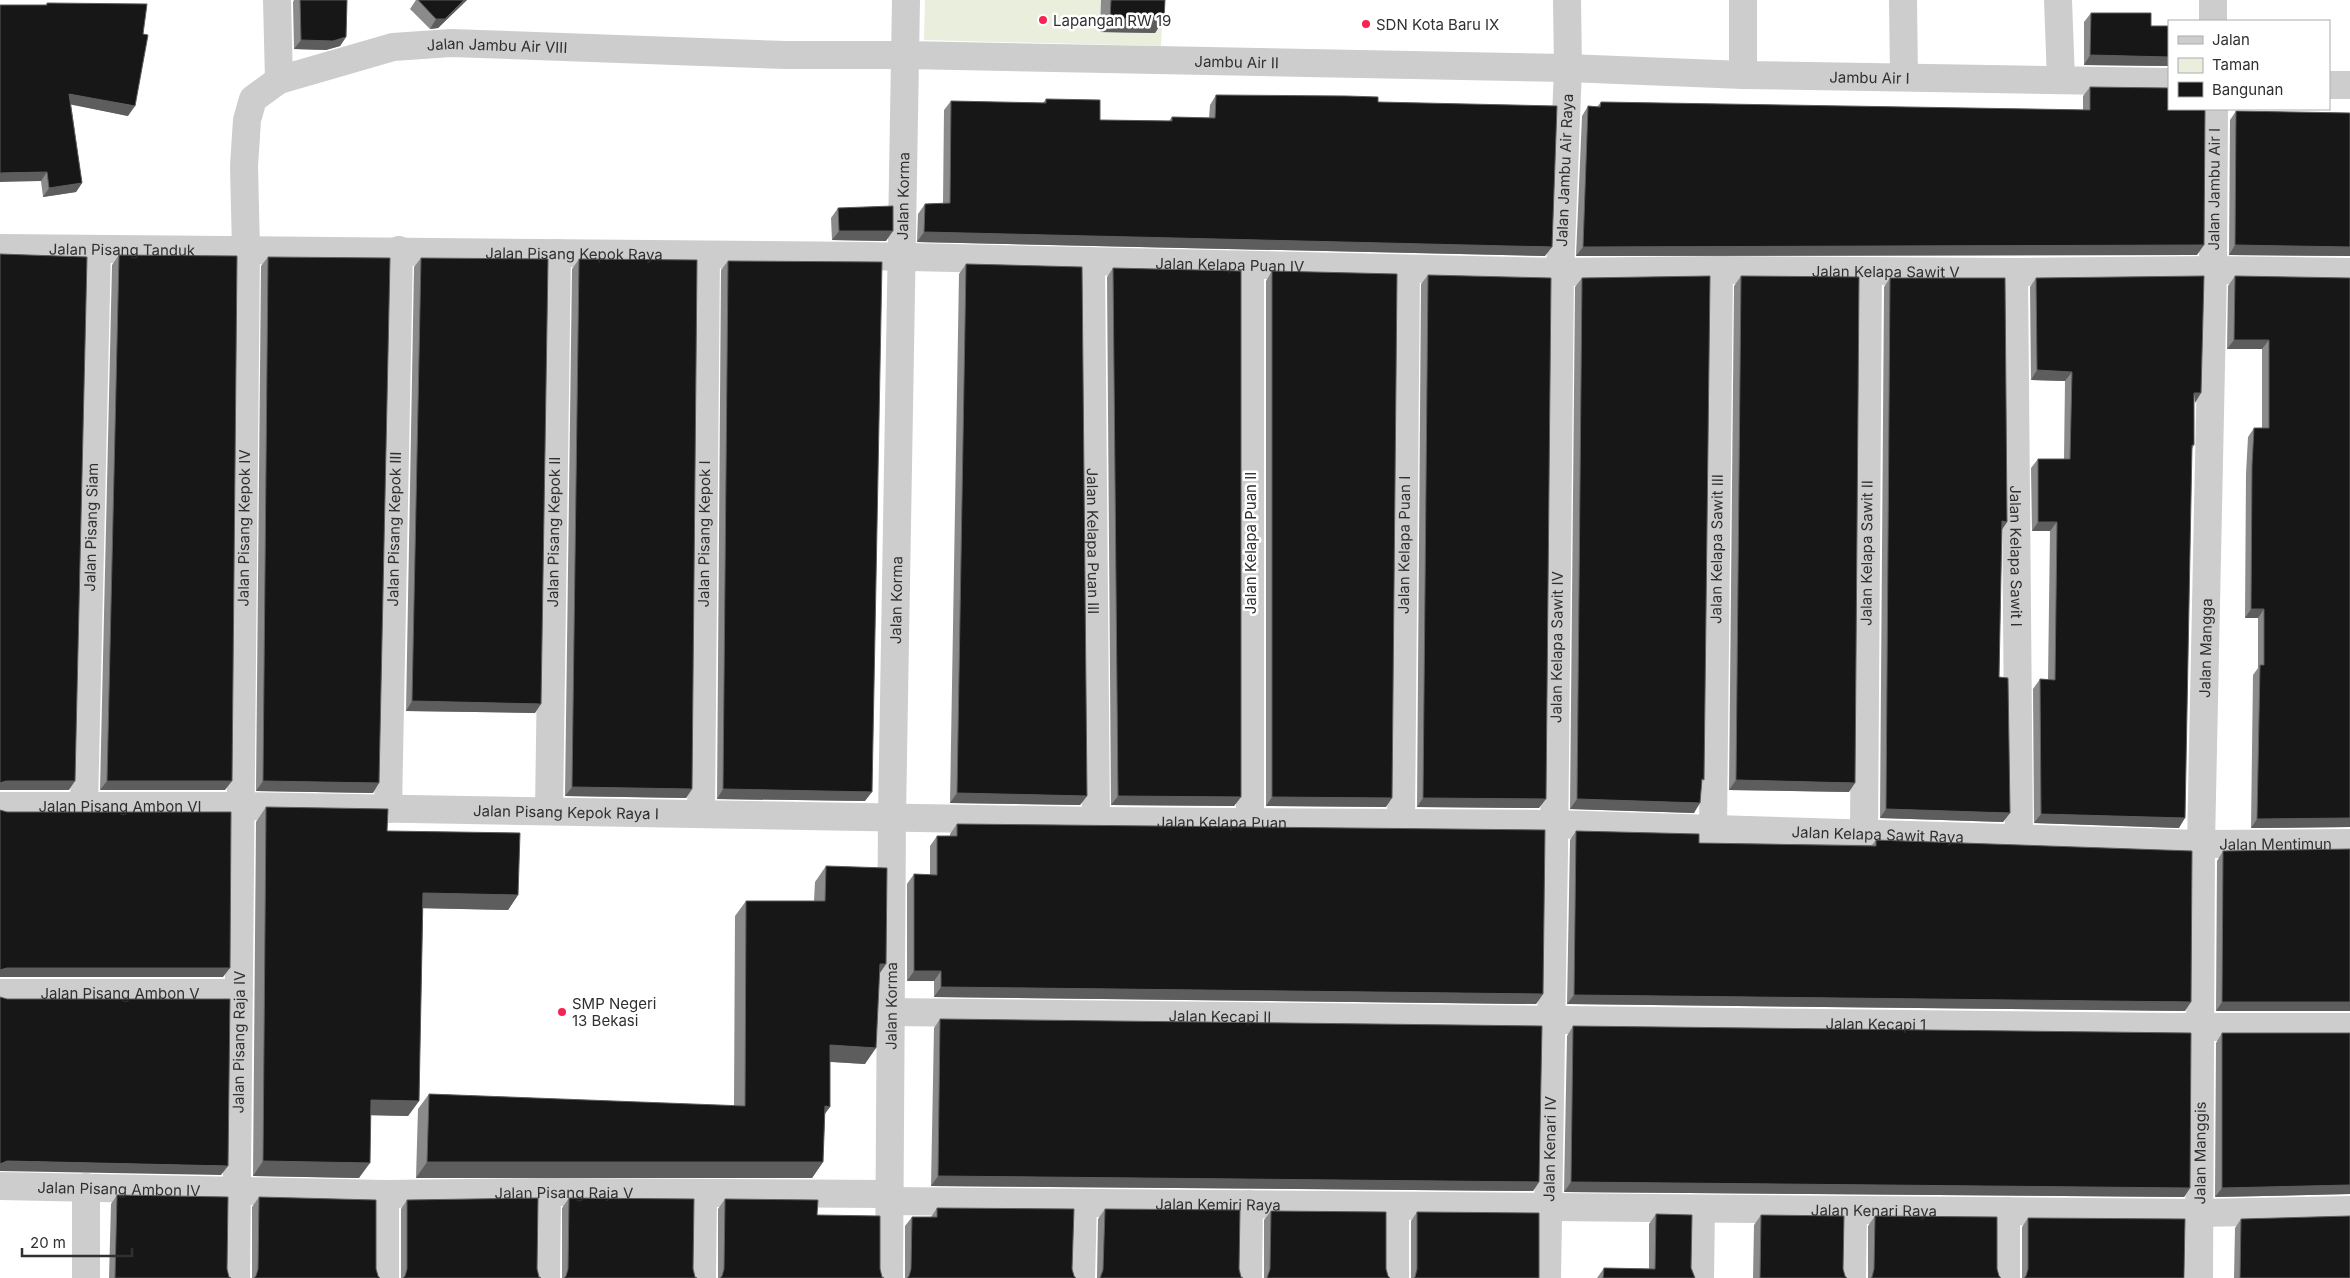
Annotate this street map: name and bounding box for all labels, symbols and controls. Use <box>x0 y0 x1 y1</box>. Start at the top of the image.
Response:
place label: Lapangan RW 19 <box>1053 11 1171 30</box>
marker: Lapangan RW 19 <box>1037 14 1049 26</box>
place label: SDN Kota Baru IX <box>1376 15 1499 34</box>
marker: SDN Kota Baru IX <box>1360 18 1372 30</box>
legend <box>2168 20 2330 110</box>
text: Jalan <box>2212 30 2250 49</box>
street label: Jalan Jambu Air VIII <box>426 33 568 57</box>
street label: Jambu Air II <box>1194 51 1279 72</box>
text: Taman <box>2212 55 2259 74</box>
street label: Jambu Air I <box>1829 67 1910 87</box>
text: Bangunan <box>2212 80 2283 99</box>
street label: Jalan Jambu Air Raya <box>1552 93 1576 247</box>
street label: Jalan Jambu Air I <box>2204 128 2223 250</box>
street label: Jalan Korma <box>892 152 913 240</box>
street label: Jalan Pisang Tanduk <box>49 239 196 259</box>
street label: Jalan Pisang Kepok Raya <box>485 243 663 264</box>
street label: Jalan Kelapa Puan IV <box>1155 253 1305 276</box>
street label: Jalan Kelapa Sawit V <box>1812 261 1960 281</box>
street label: Jalan Pisang Kepok IV <box>233 449 254 607</box>
street label: Jalan Pisang Kepok III <box>382 451 405 607</box>
street label: Jalan Pisang Kepok II <box>542 456 564 608</box>
street label: Jalan Pisang Kepok I <box>693 460 714 608</box>
street label: Jalan Pisang Siam <box>80 462 102 592</box>
street label: Jalan Kelapa Puan III <box>1083 468 1104 614</box>
street label: Jalan Kelapa Puan II <box>1241 472 1260 614</box>
street label: Jalan Kelapa Sawit III <box>1706 474 1726 624</box>
street label: Jalan Kelapa Puan I <box>1393 476 1414 614</box>
street label: Jalan Kelapa Sawit II <box>1856 480 1876 626</box>
street label: Jalan Kelapa Sawit I <box>2006 485 2027 627</box>
street label: Jalan Korma <box>885 556 906 644</box>
street label: Jalan Kelapa Sawit IV <box>1546 571 1566 723</box>
street label: Jalan Mangga <box>2195 598 2216 698</box>
street label: Jalan Pisang Ambon VI <box>38 797 202 816</box>
street label: Jalan Pisang Kepok Raya I <box>473 801 659 823</box>
street label: Jalan Kelapa Puan <box>1157 812 1287 832</box>
street label: Jalan Kelapa Sawit Raya <box>1791 822 1964 846</box>
street label: Jalan Mentimun <box>2219 834 2332 853</box>
street label: Jalan Korma <box>881 962 901 1050</box>
street label: Jalan Pisang Raja IV <box>228 971 248 1113</box>
street label: Jalan Pisang Ambon V <box>40 984 200 1003</box>
place label: SMP Negeri 13 Bekasi <box>572 994 656 1030</box>
marker: SMP Negeri 13 Bekasi <box>556 1006 568 1018</box>
street label: Jalan Kecapi II <box>1169 1006 1271 1026</box>
street label: Jalan Kecapi 1 <box>1825 1013 1926 1034</box>
street label: Jalan Kenari IV <box>1539 1096 1559 1202</box>
street label: Jalan Manggis <box>2190 1101 2209 1205</box>
street label: Jalan Pisang Ambon IV <box>37 1177 201 1200</box>
street label: Jalan Pisang Raja V <box>494 1182 633 1202</box>
street label: Jalan Kemiri Raya <box>1155 1194 1281 1214</box>
street label: Jalan Kenari Raya <box>1811 1200 1937 1220</box>
scale bar <box>22 1226 132 1258</box>
text: 20 m <box>30 1233 66 1252</box>

